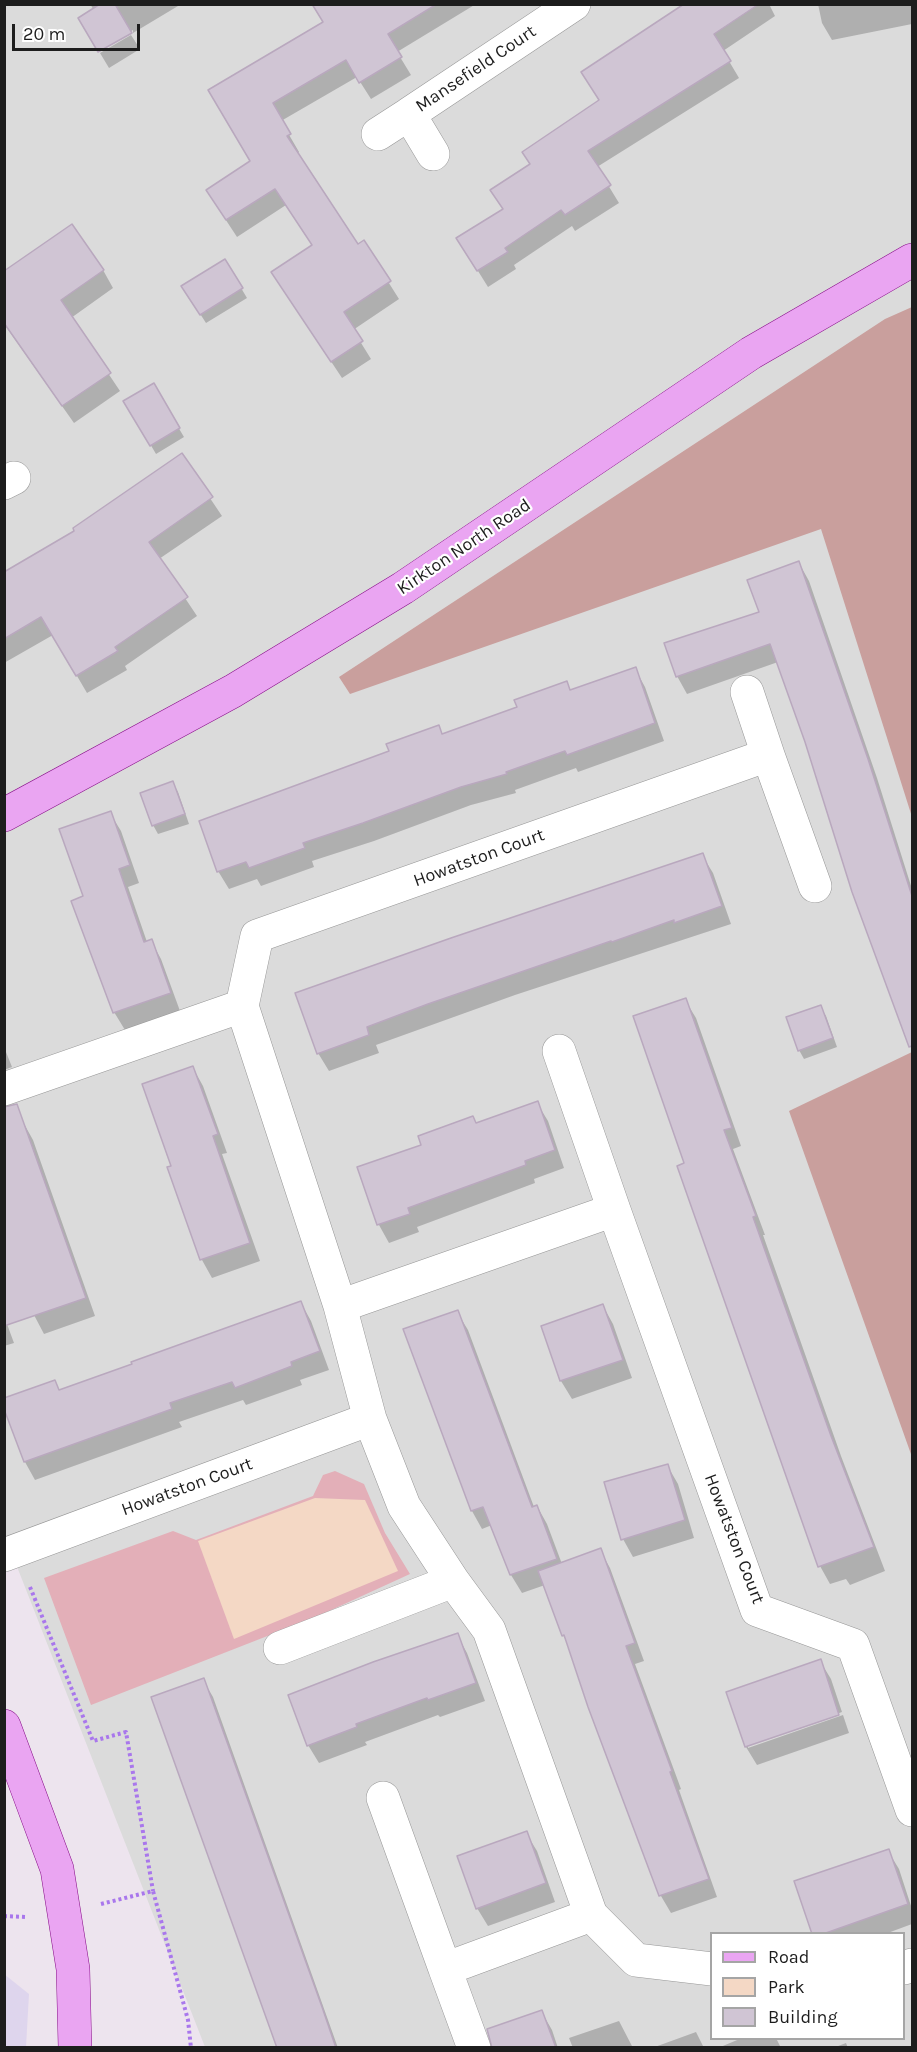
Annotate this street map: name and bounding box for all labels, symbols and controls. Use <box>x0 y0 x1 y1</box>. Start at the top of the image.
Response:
scale bar <box>15 12 142 50</box>
street label: Mansefield Court <box>412 21 540 117</box>
text: 20 m <box>23 23 65 45</box>
street label: Kirkton North Road <box>393 494 535 600</box>
street label: Howatston Court <box>411 824 547 892</box>
street label: Howatston Court <box>119 1453 255 1521</box>
street label: Howatston Court <box>699 1471 769 1607</box>
legend <box>710 1932 905 2040</box>
text: Road <box>768 1946 809 1968</box>
text: Park <box>768 1976 805 1998</box>
text: Building <box>768 2006 838 2028</box>

